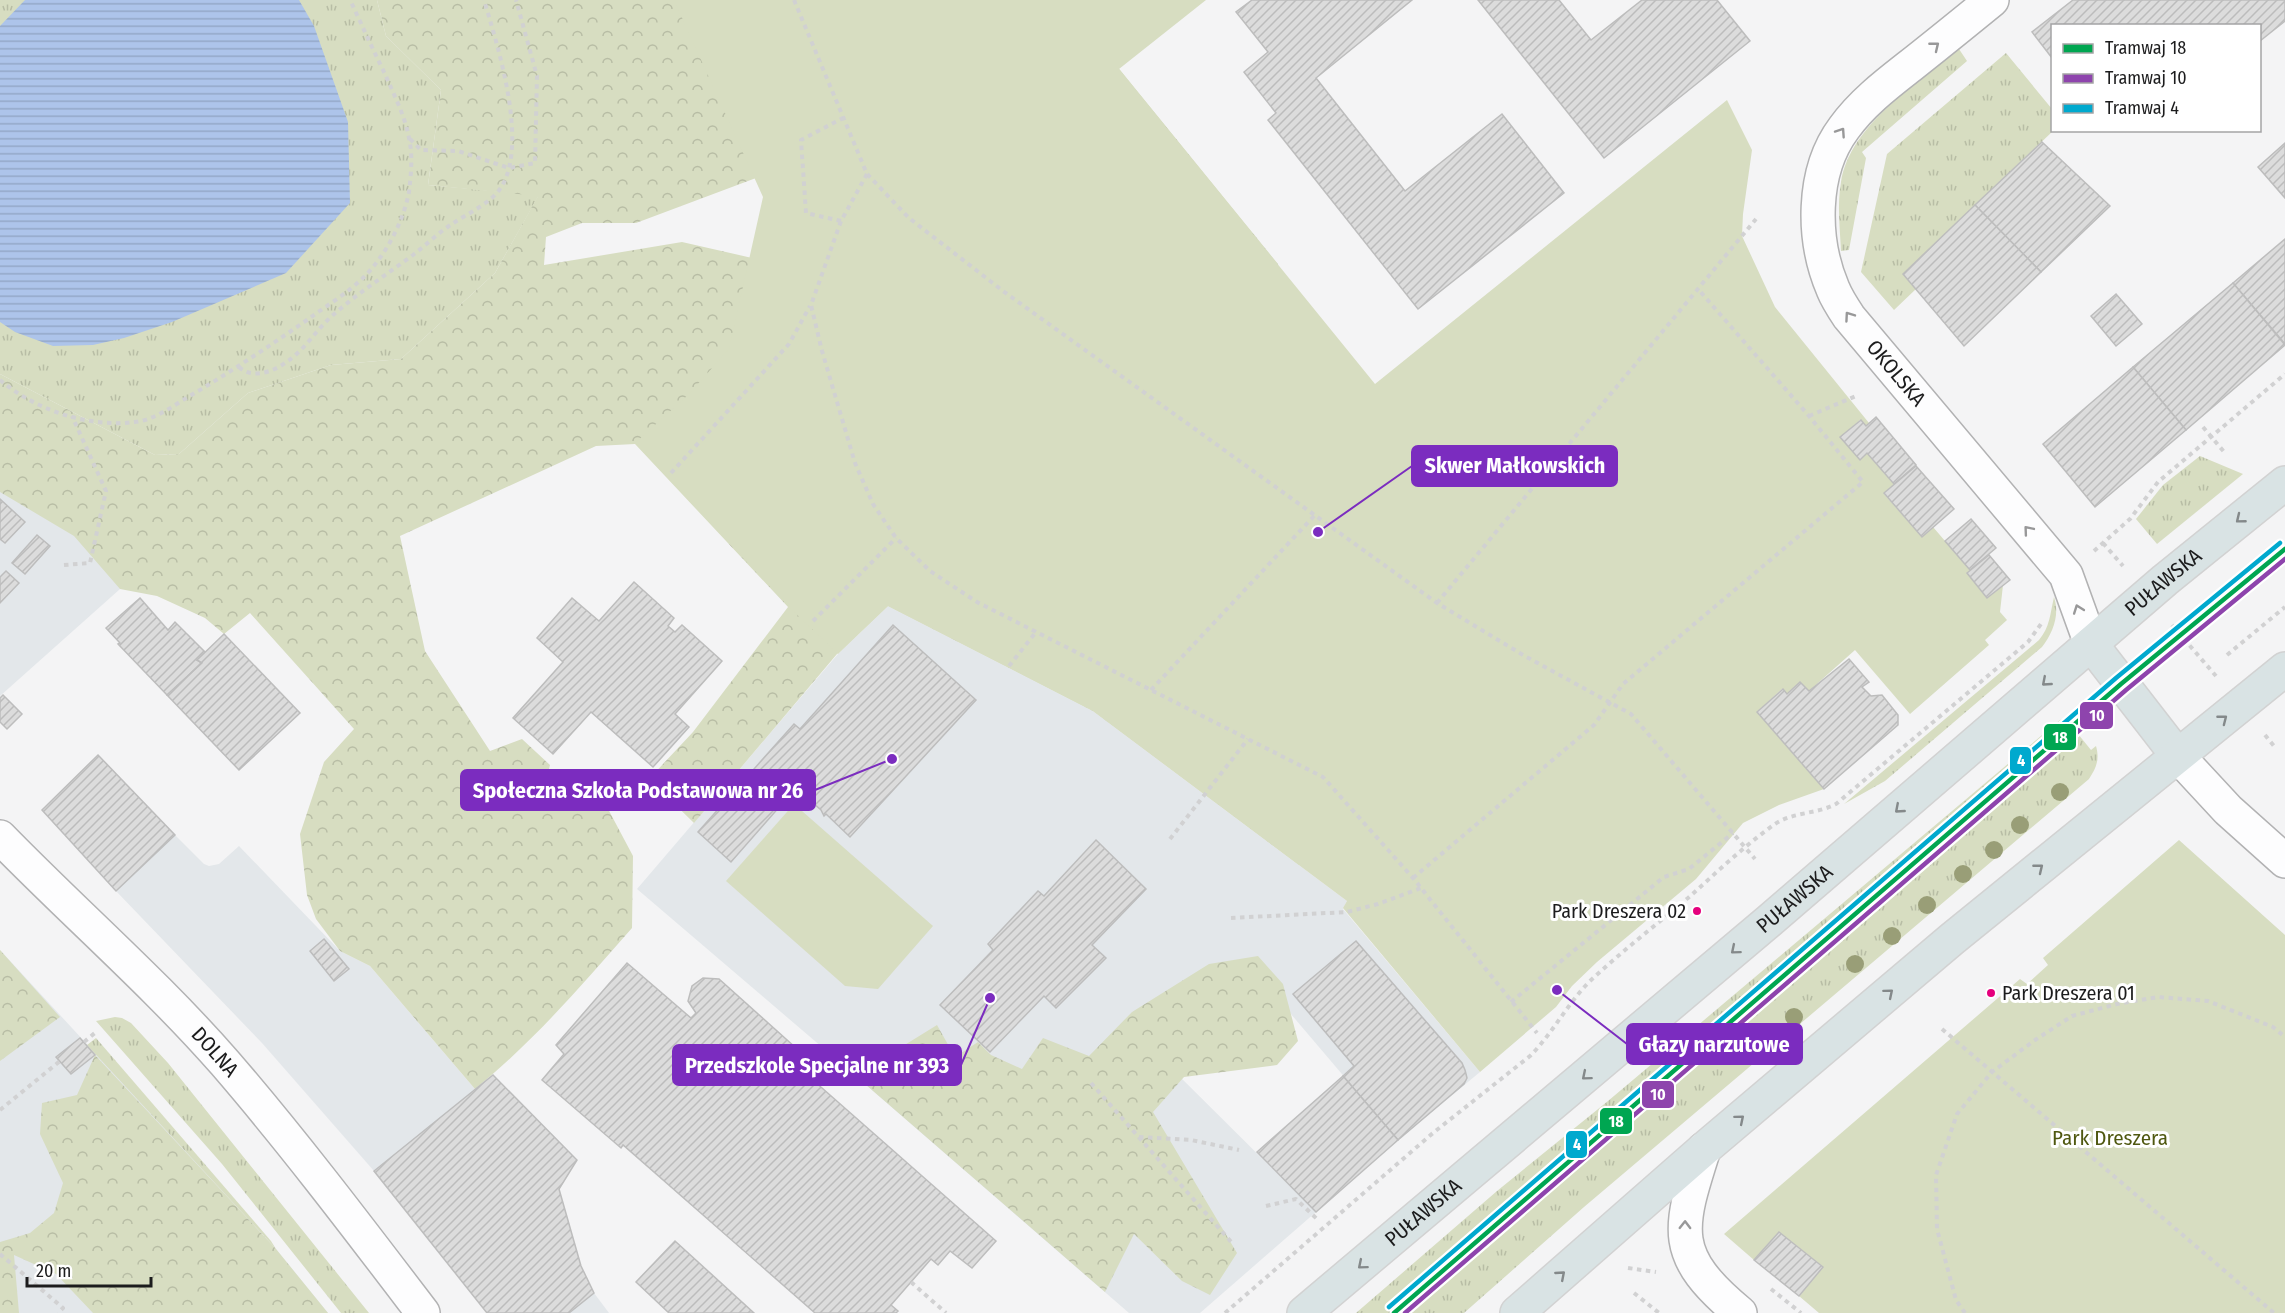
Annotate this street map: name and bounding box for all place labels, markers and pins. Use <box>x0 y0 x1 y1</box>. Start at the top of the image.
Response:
callout: Skwer Małkowskich <box>1412 446 1617 486</box>
callout: Społeczna Szkoła Podstawowa nr 26 <box>461 770 815 810</box>
place label: Park Dreszera 02 <box>1552 899 1686 923</box>
marker: Park Dreszera 02 <box>1691 905 1703 917</box>
place label: Park Dreszera 01 <box>2002 981 2135 1005</box>
marker: Park Dreszera 01 <box>1985 987 1997 999</box>
callout: Głazy narzutowe <box>1627 1024 1802 1064</box>
callout: Przedszkole Specjalne nr 393 <box>673 1045 961 1085</box>

